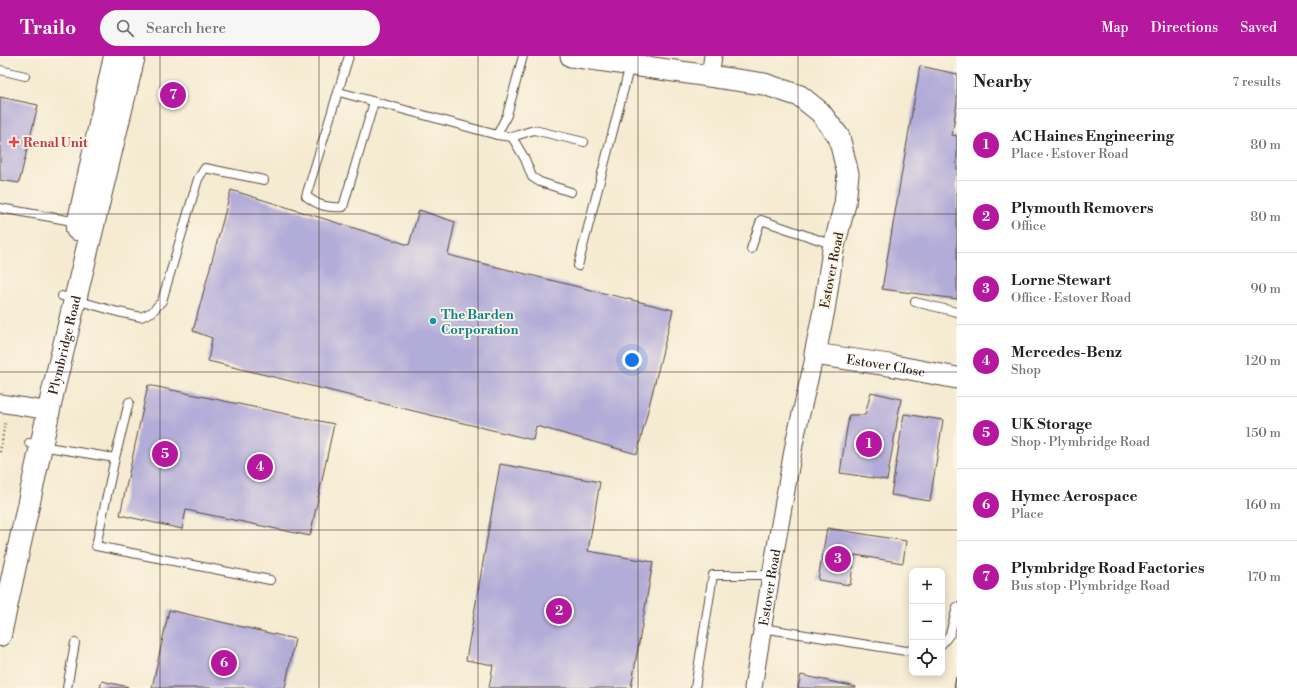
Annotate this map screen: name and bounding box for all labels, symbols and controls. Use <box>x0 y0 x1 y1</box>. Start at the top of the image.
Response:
search box <box>100 10 380 46</box>
text: Trailo <box>20 16 76 40</box>
icon: search <box>114 17 136 39</box>
text: Search here <box>146 19 226 38</box>
text: Map <box>1101 19 1129 37</box>
text: Directions <box>1151 19 1218 37</box>
text: Saved <box>1240 19 1277 37</box>
text: Nearby <box>973 71 1032 93</box>
text: 7 results <box>1232 74 1281 90</box>
pin: 7 <box>160 80 186 110</box>
text: AC Haines Engineering <box>1011 127 1174 146</box>
place label: Renal Unit <box>23 135 88 151</box>
marker: Renal Unit <box>8 136 20 148</box>
text: 1 <box>983 137 989 153</box>
text: 80 m <box>1250 137 1281 153</box>
text: Place · Estover Road <box>1011 146 1129 162</box>
text: Plymouth Removers <box>1011 199 1153 218</box>
text: 2 <box>982 209 990 225</box>
text: 80 m <box>1250 209 1281 225</box>
text: Office <box>1011 218 1046 234</box>
street label: Estover Road <box>817 230 847 310</box>
text: Lorne Stewart <box>1011 271 1111 290</box>
text: 3 <box>982 281 990 297</box>
text: 90 m <box>1250 281 1281 297</box>
text: Office · Estover Road <box>1011 290 1131 306</box>
street label: Plymbridge Road <box>45 293 85 396</box>
place label: The Barden Corporation <box>441 307 519 338</box>
marker: The Barden Corporation <box>428 316 438 326</box>
text: Mercedes-Benz <box>1011 343 1122 362</box>
your location <box>622 350 642 370</box>
street label: Estover Close <box>845 352 927 381</box>
text: 4 <box>982 353 990 369</box>
text: 120 m <box>1245 353 1281 369</box>
text: Shop <box>1011 362 1041 378</box>
text: UK Storage <box>1011 415 1092 434</box>
text: 5 <box>982 425 990 441</box>
text: 150 m <box>1246 425 1281 441</box>
pin: 1 <box>856 429 882 459</box>
text: Shop · Plymbridge Road <box>1011 434 1150 450</box>
pin: 5 <box>152 439 178 469</box>
pin: 4 <box>247 452 273 482</box>
text: Hymec Aerospace <box>1011 487 1138 506</box>
text: 6 <box>982 497 990 513</box>
text: 160 m <box>1245 497 1281 513</box>
text: Place <box>1011 506 1043 522</box>
pin: 3 <box>825 544 851 574</box>
street label: Estover Road <box>756 547 785 627</box>
text: Plymbridge Road Factories <box>1011 559 1204 578</box>
map controls <box>909 568 945 676</box>
button: + <box>909 568 945 604</box>
text: 7 <box>982 569 990 585</box>
text: 170 m <box>1247 569 1281 585</box>
text: Bus stop · Plymbridge Road <box>1011 578 1170 594</box>
pin: 2 <box>546 596 572 626</box>
button: − <box>909 604 945 640</box>
button: locate <box>909 640 945 676</box>
pin: 6 <box>211 648 237 678</box>

